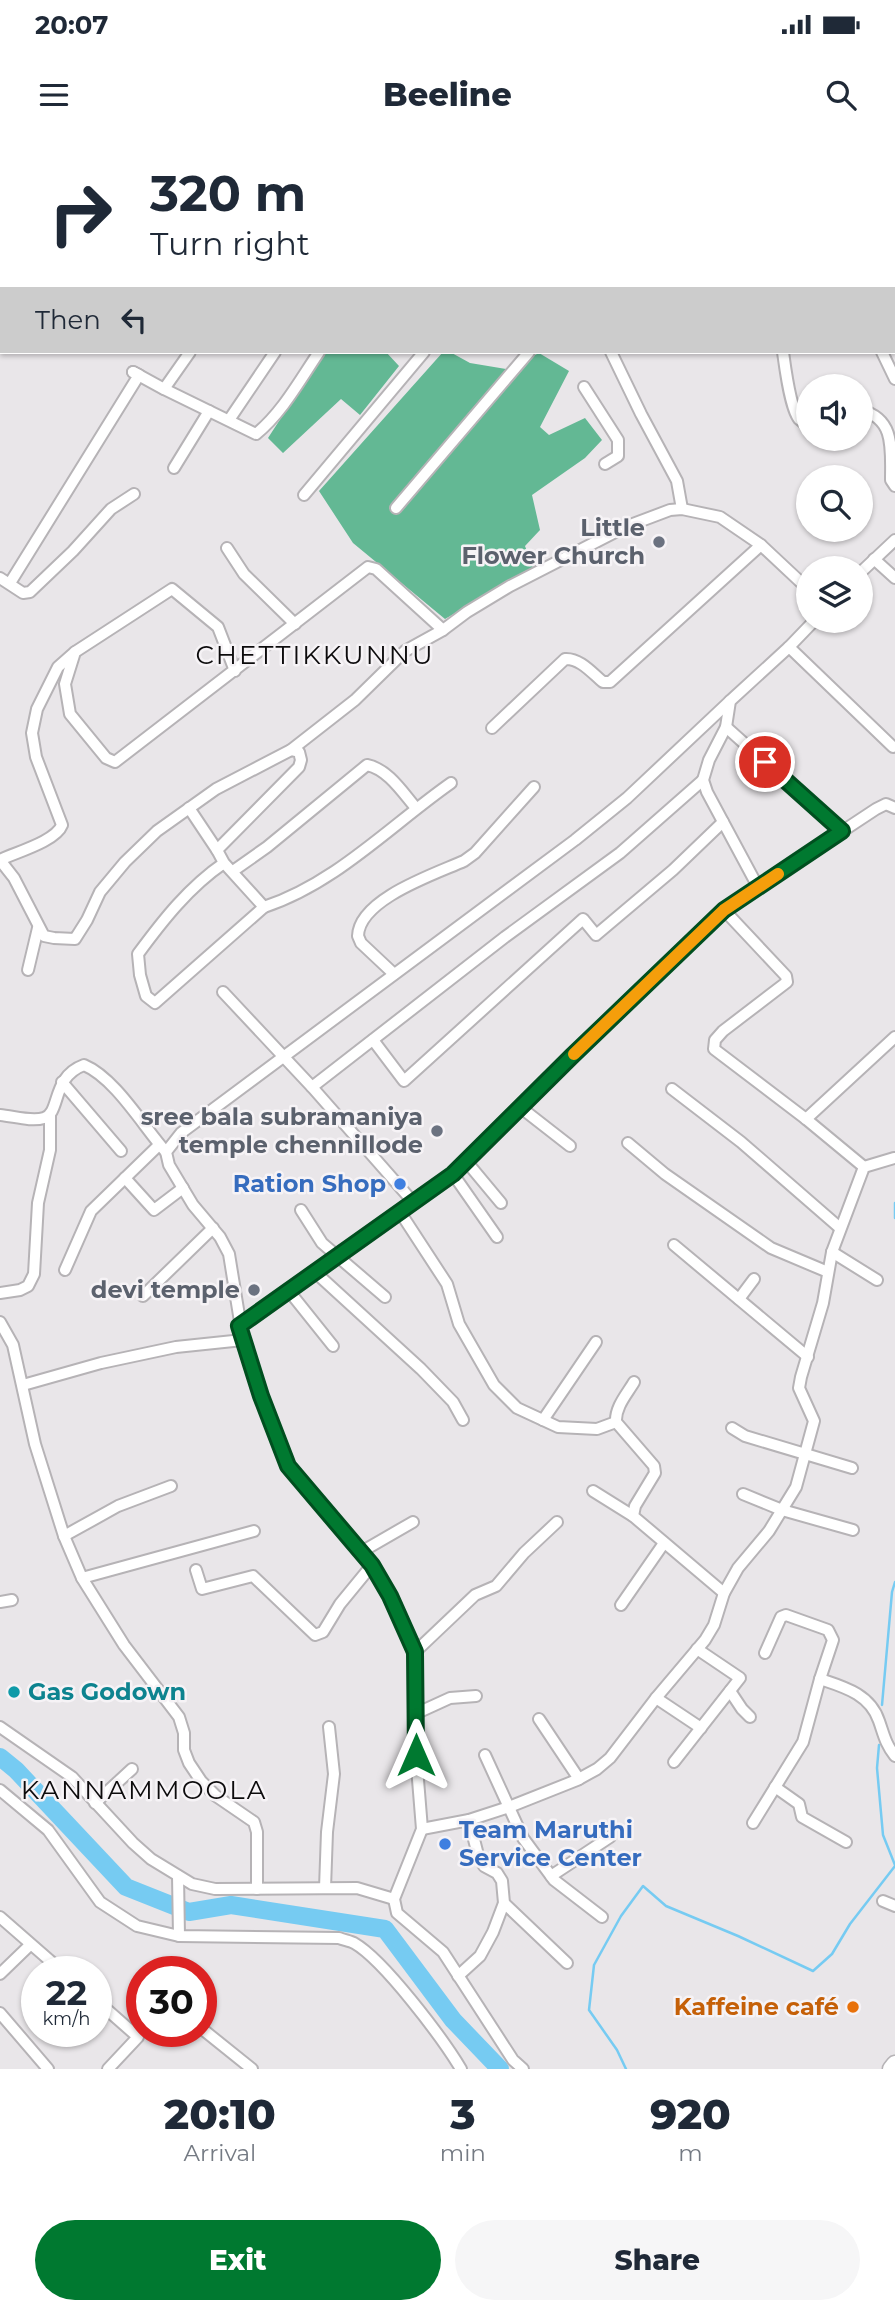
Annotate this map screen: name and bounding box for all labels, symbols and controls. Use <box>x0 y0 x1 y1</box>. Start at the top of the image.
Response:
text: 20:07 <box>35 9 109 41</box>
text: Beeline <box>383 75 512 114</box>
icon: menu <box>35 76 73 114</box>
icon: search <box>822 76 860 114</box>
text: 320 m <box>150 164 306 223</box>
icon: right <box>35 168 126 259</box>
text: Turn right <box>150 224 310 263</box>
icon: left <box>115 301 153 339</box>
text: Then <box>35 304 101 336</box>
map controls <box>796 374 873 633</box>
button: sound <box>796 374 873 451</box>
button: search <box>796 465 873 542</box>
place label: Little Flower Church <box>461 513 645 570</box>
marker: Little Flower Church <box>651 534 667 550</box>
button: layers <box>796 556 873 633</box>
district label: CHETTIKKUNNU <box>195 639 435 671</box>
pin <box>735 732 795 792</box>
icon: arrive <box>746 743 784 781</box>
place label: sree bala subramaniya temple chennillode <box>141 1102 423 1159</box>
marker: sree bala subramaniya temple chennillode <box>429 1123 445 1139</box>
place label: Ration Shop <box>233 1169 386 1198</box>
marker: Ration Shop <box>392 1176 408 1192</box>
place label: devi temple <box>91 1275 240 1304</box>
marker: devi temple <box>246 1282 262 1298</box>
place label: Gas Godown <box>28 1677 186 1706</box>
marker: Gas Godown <box>6 1684 22 1700</box>
position arrow <box>379 1718 453 1792</box>
district label: KANNAMMOOLA <box>21 1774 267 1806</box>
place label: Team Maruthi Service Center <box>459 1815 642 1872</box>
marker: Team Maruthi Service Center <box>437 1836 453 1852</box>
speed limit sign: 30 <box>126 1956 217 2047</box>
text: 22 <box>46 1971 87 2014</box>
place label: Kaffeine café <box>674 1992 839 2021</box>
marker: Kaffeine café <box>845 1999 861 2015</box>
text: km/h <box>42 2008 91 2030</box>
text: 20:10 <box>164 2088 276 2140</box>
text: 3 <box>450 2088 476 2140</box>
text: 920 <box>650 2088 731 2140</box>
text: Arrival <box>184 2139 256 2167</box>
text: min <box>440 2139 486 2167</box>
text: m <box>678 2139 703 2167</box>
button: Exit <box>35 2220 441 2300</box>
button: Share <box>455 2220 860 2300</box>

